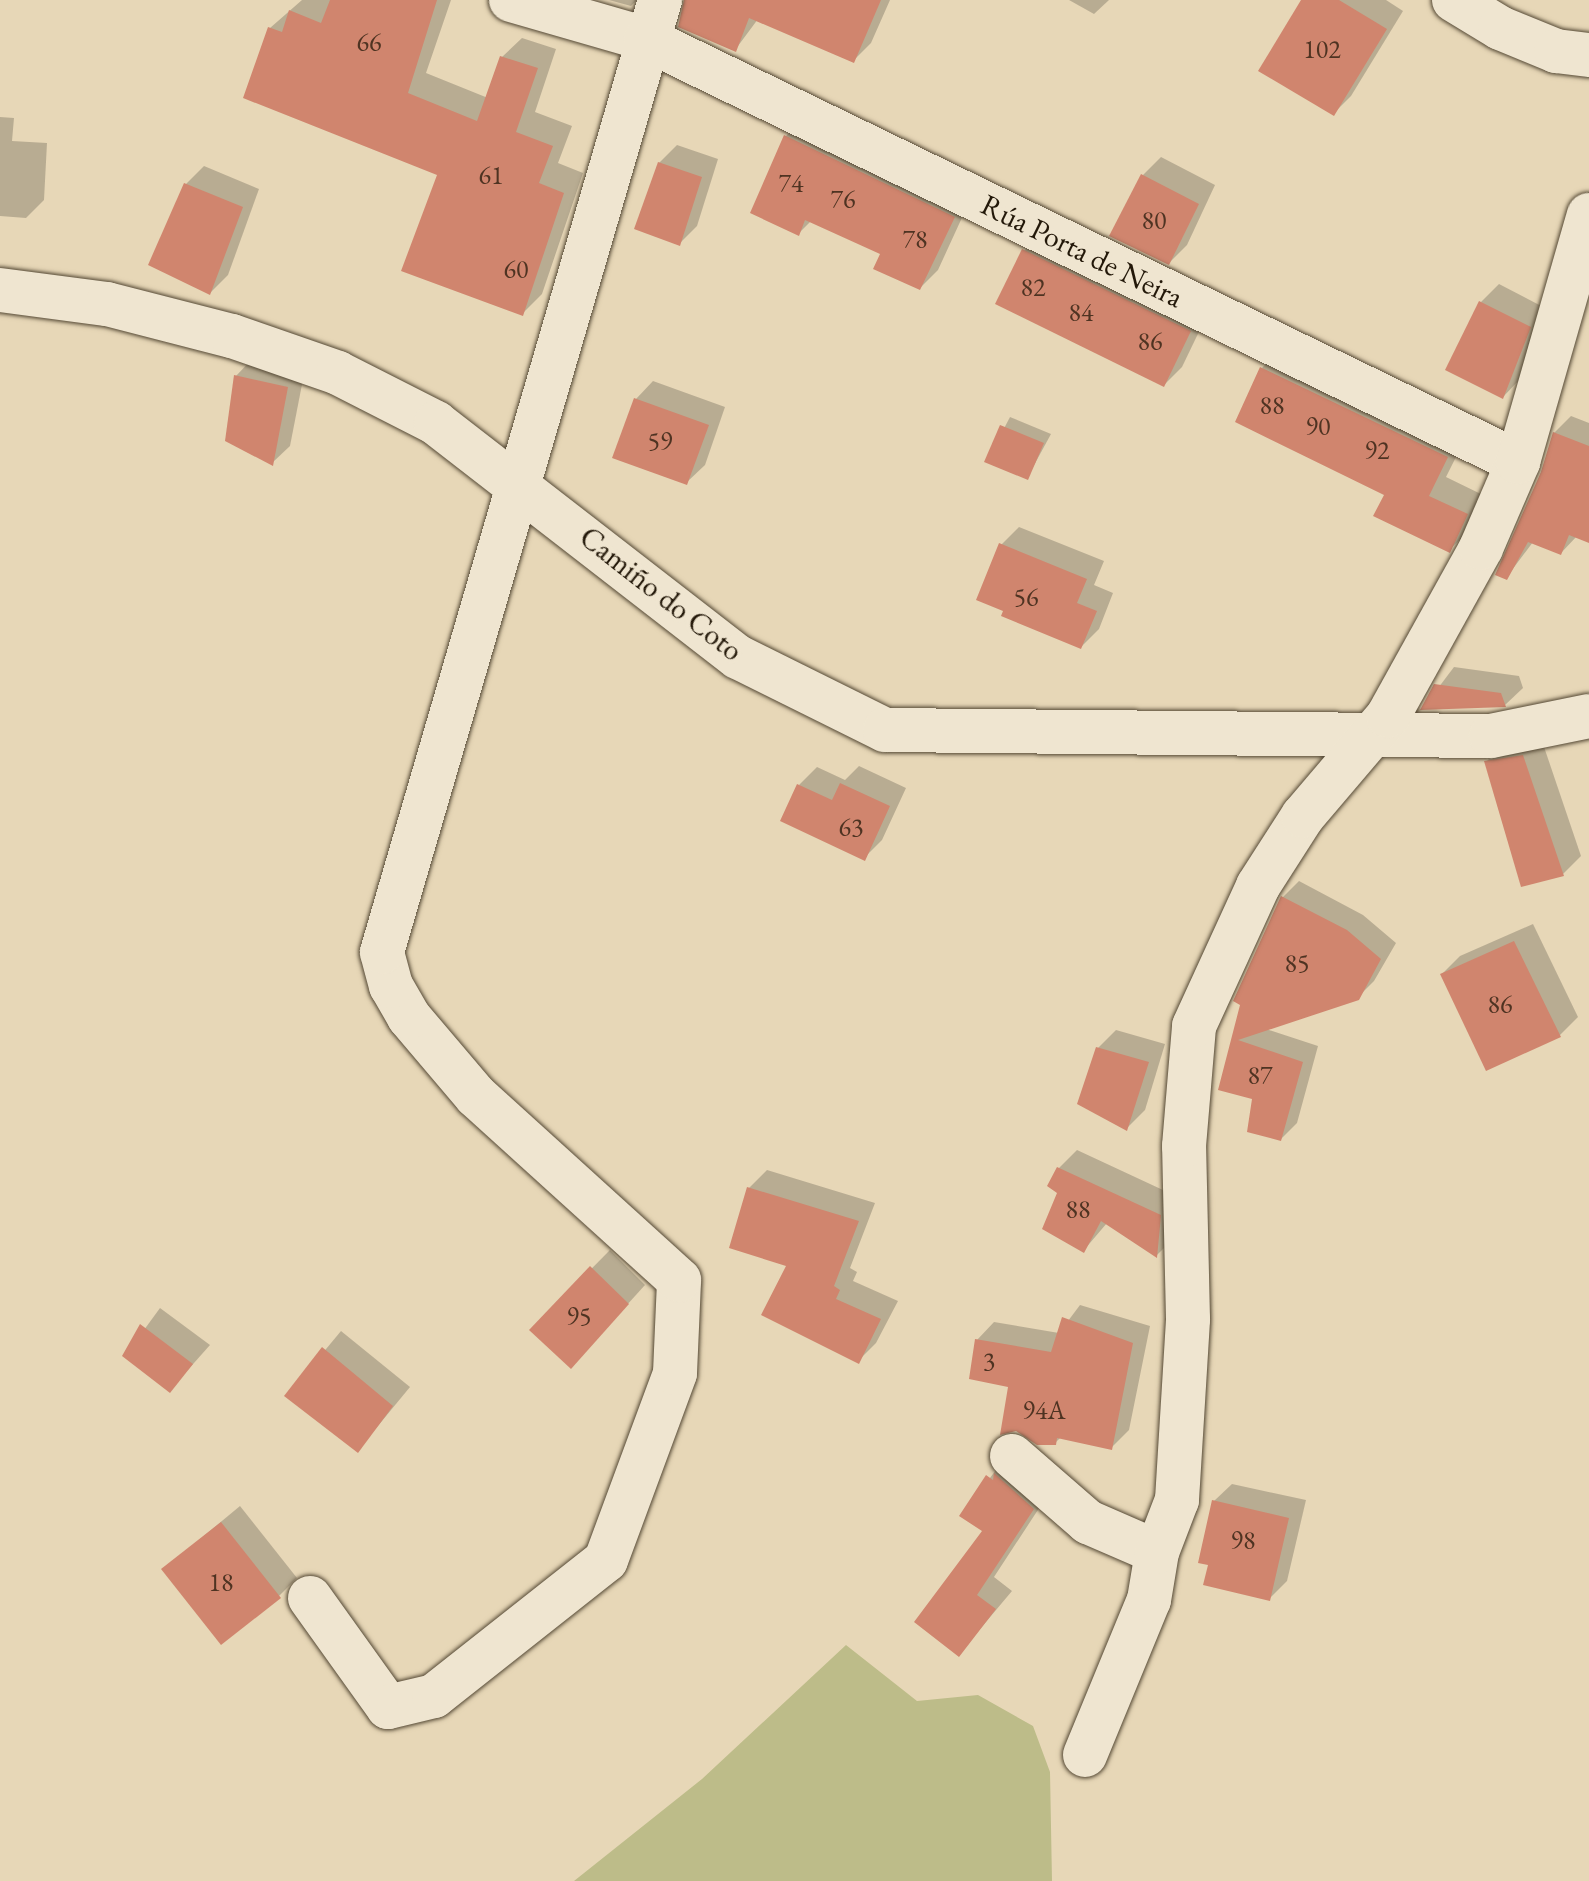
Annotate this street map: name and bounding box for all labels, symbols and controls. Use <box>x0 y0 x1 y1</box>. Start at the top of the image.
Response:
house number: 66 <box>357 27 381 59</box>
house number: 102 <box>1303 34 1341 66</box>
house number: 61 <box>479 160 503 192</box>
house number: 74 <box>779 168 803 200</box>
house number: 76 <box>831 184 855 216</box>
street label: Rúa Porta de Neira <box>975 187 1189 315</box>
house number: 80 <box>1142 205 1166 237</box>
house number: 78 <box>903 224 927 256</box>
house number: 60 <box>504 254 528 286</box>
house number: 82 <box>1021 272 1045 304</box>
house number: 84 <box>1069 297 1093 329</box>
house number: 86 <box>1138 326 1162 358</box>
house number: 88 <box>1260 390 1284 422</box>
house number: 90 <box>1306 411 1330 443</box>
house number: 59 <box>648 426 672 458</box>
house number: 92 <box>1365 435 1389 467</box>
street label: Camiño do Coto <box>572 519 750 669</box>
house number: 56 <box>1014 582 1038 614</box>
house number: 63 <box>839 812 863 844</box>
house number: 85 <box>1285 948 1309 980</box>
house number: 86 <box>1488 989 1512 1021</box>
house number: 87 <box>1248 1060 1272 1092</box>
house number: 88 <box>1066 1194 1090 1226</box>
house number: 95 <box>567 1301 591 1333</box>
house number: 3 <box>983 1346 995 1378</box>
house number: 94A <box>1023 1395 1065 1427</box>
house number: 98 <box>1231 1525 1255 1557</box>
house number: 18 <box>209 1567 233 1599</box>

